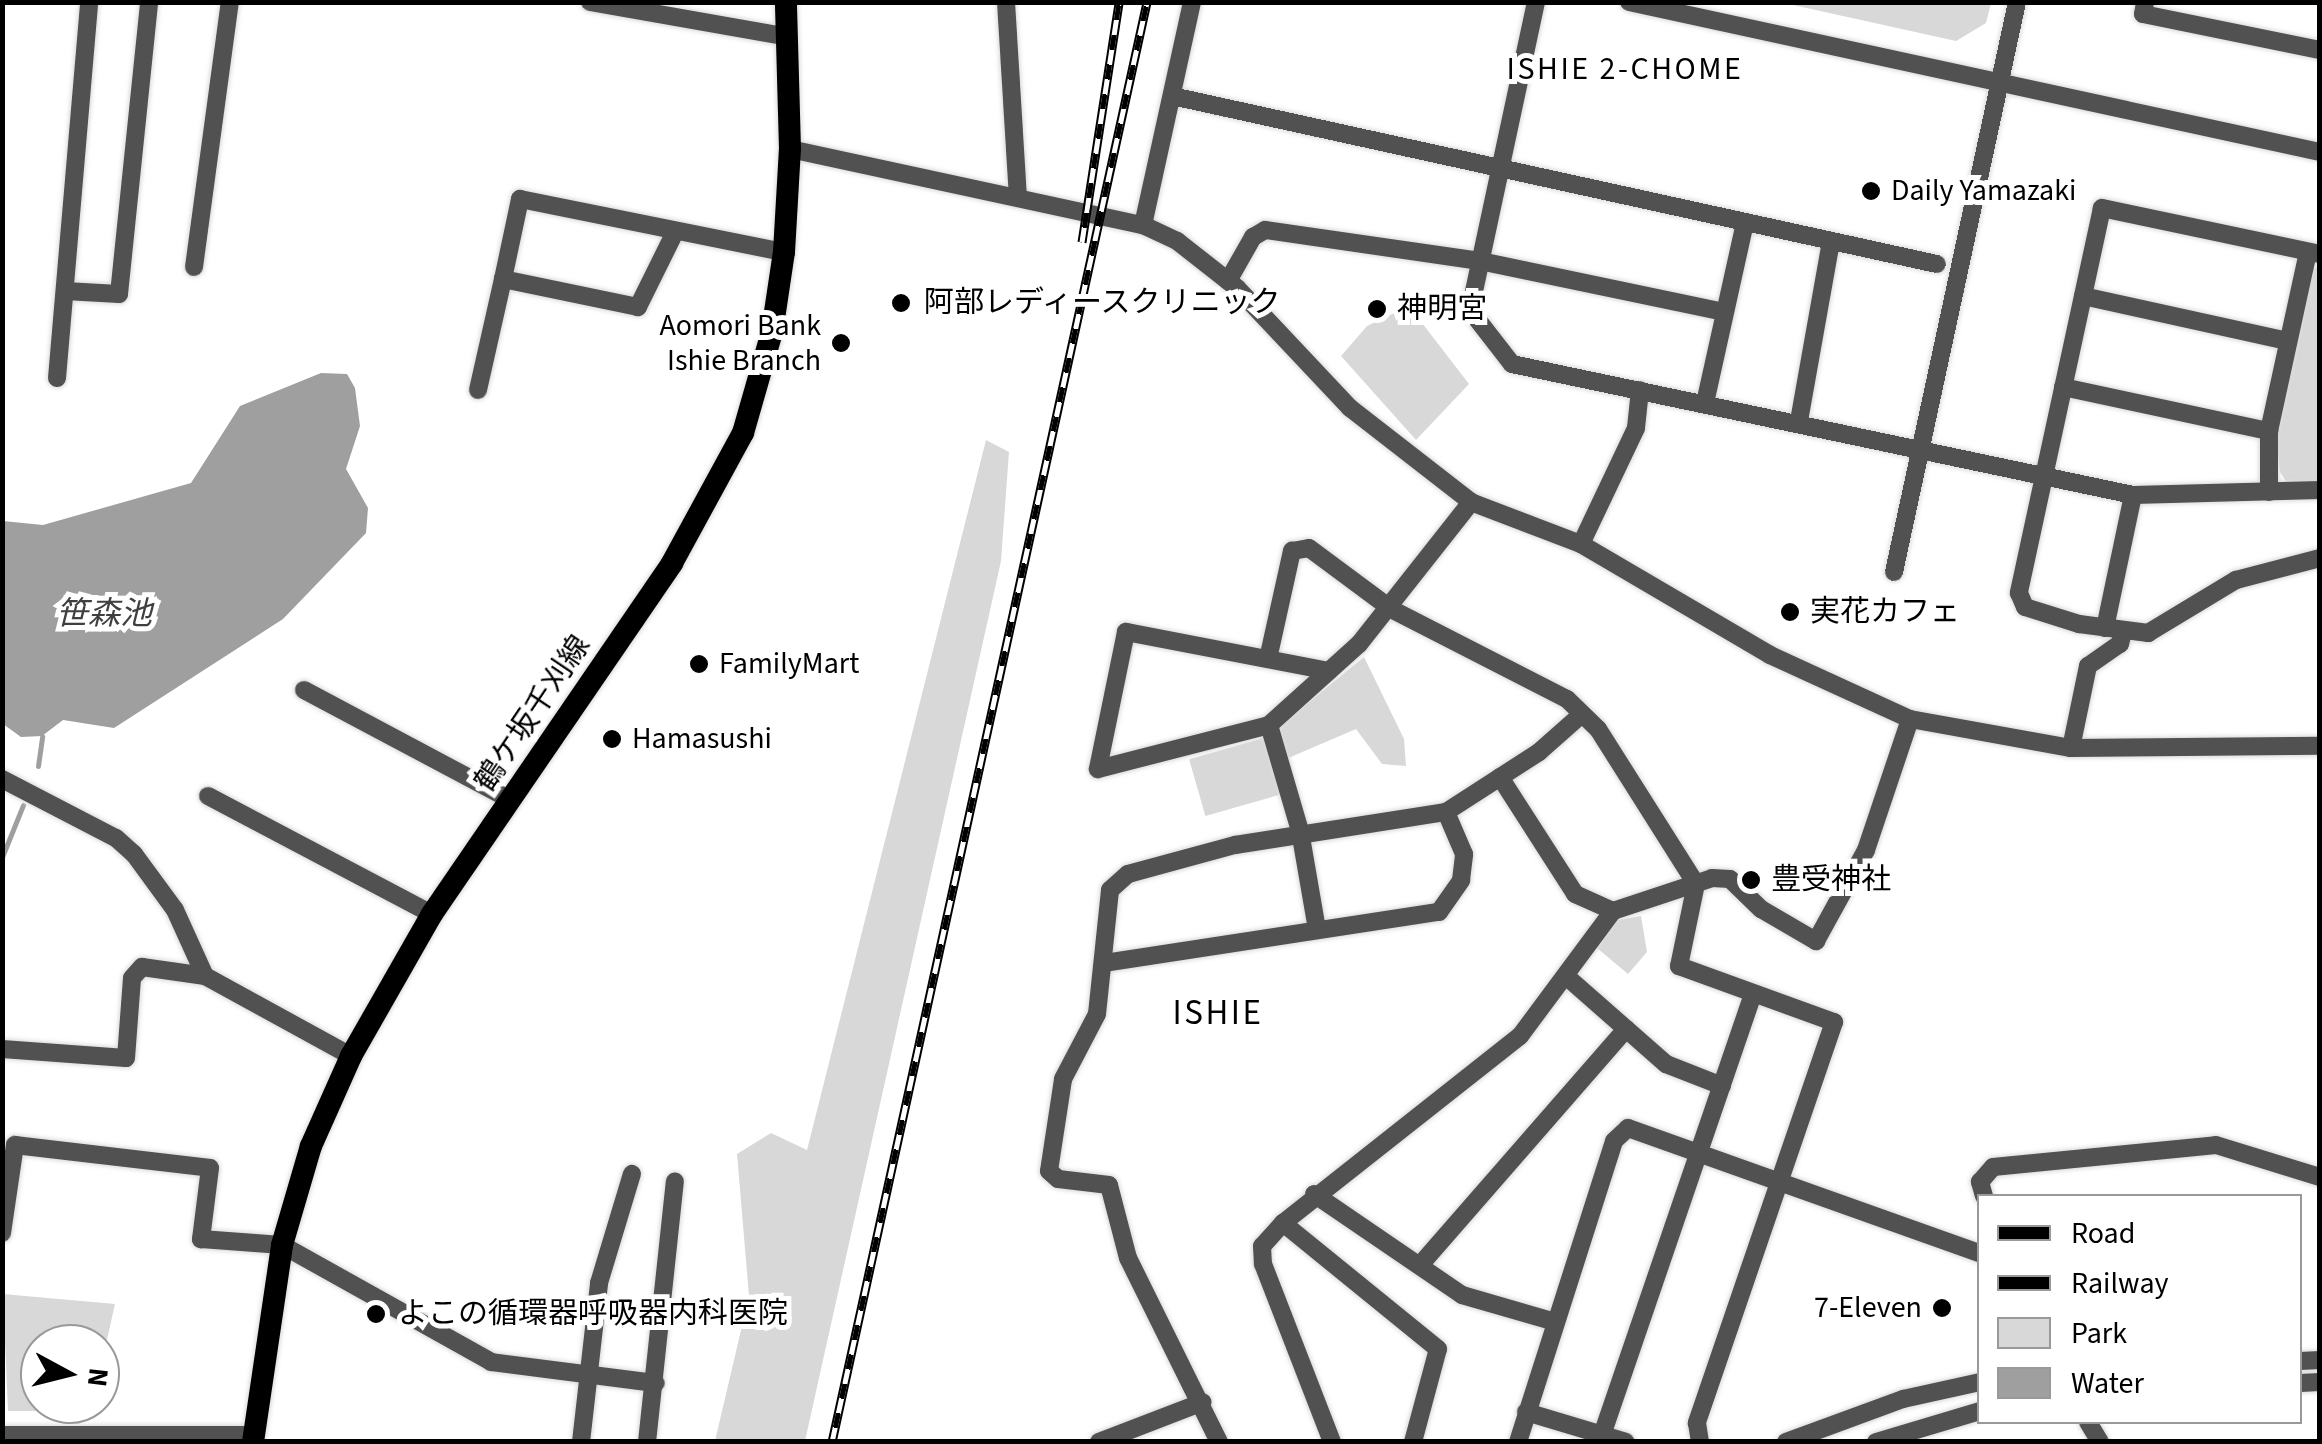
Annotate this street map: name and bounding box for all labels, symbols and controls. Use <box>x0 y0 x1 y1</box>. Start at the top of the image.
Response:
district label: ISHIE 2-CHOME <box>1507 50 1743 88</box>
place label: Daily Yamazaki <box>1891 173 2076 209</box>
marker: Daily Yamazaki <box>1860 180 1882 202</box>
place label: 阿部レディースクリニック <box>924 285 1284 321</box>
marker: 阿部レディースクリニック <box>888 290 914 316</box>
place label: 神明宮 <box>1397 291 1487 327</box>
marker: 神明宮 <box>1366 298 1388 320</box>
place label: Aomori Bank Ishie Branch <box>660 308 821 378</box>
marker: Aomori Bank Ishie Branch <box>830 332 852 354</box>
place label: 実花カフェ <box>1810 594 1960 630</box>
water label: 笹森池 <box>56 595 152 633</box>
marker: 実花カフェ <box>1779 601 1801 623</box>
street label: 鶴ケ坂千刈線 <box>468 629 598 799</box>
place label: FamilyMart <box>719 646 859 682</box>
marker: FamilyMart <box>688 653 710 675</box>
place label: Hamasushi <box>632 721 772 757</box>
marker: Hamasushi <box>601 728 623 750</box>
place label: 豊受神社 <box>1771 862 1891 898</box>
marker: 豊受神社 <box>1740 869 1762 891</box>
district label: ISHIE <box>1173 992 1263 1034</box>
legend <box>1977 1194 2302 1424</box>
text: Road <box>2071 1212 2135 1255</box>
text: Railway <box>2071 1262 2169 1305</box>
place label: 7-Eleven <box>1814 1290 1922 1326</box>
place label: よこの循環器呼吸器内科医院 <box>398 1296 788 1332</box>
marker: 7-Eleven <box>1931 1297 1953 1319</box>
marker: よこの循環器呼吸器内科医院 <box>363 1301 389 1327</box>
text: Park <box>2071 1312 2127 1355</box>
north arrow <box>20 1324 120 1424</box>
text: Water <box>2071 1362 2144 1405</box>
text: N <box>77 1366 119 1389</box>

